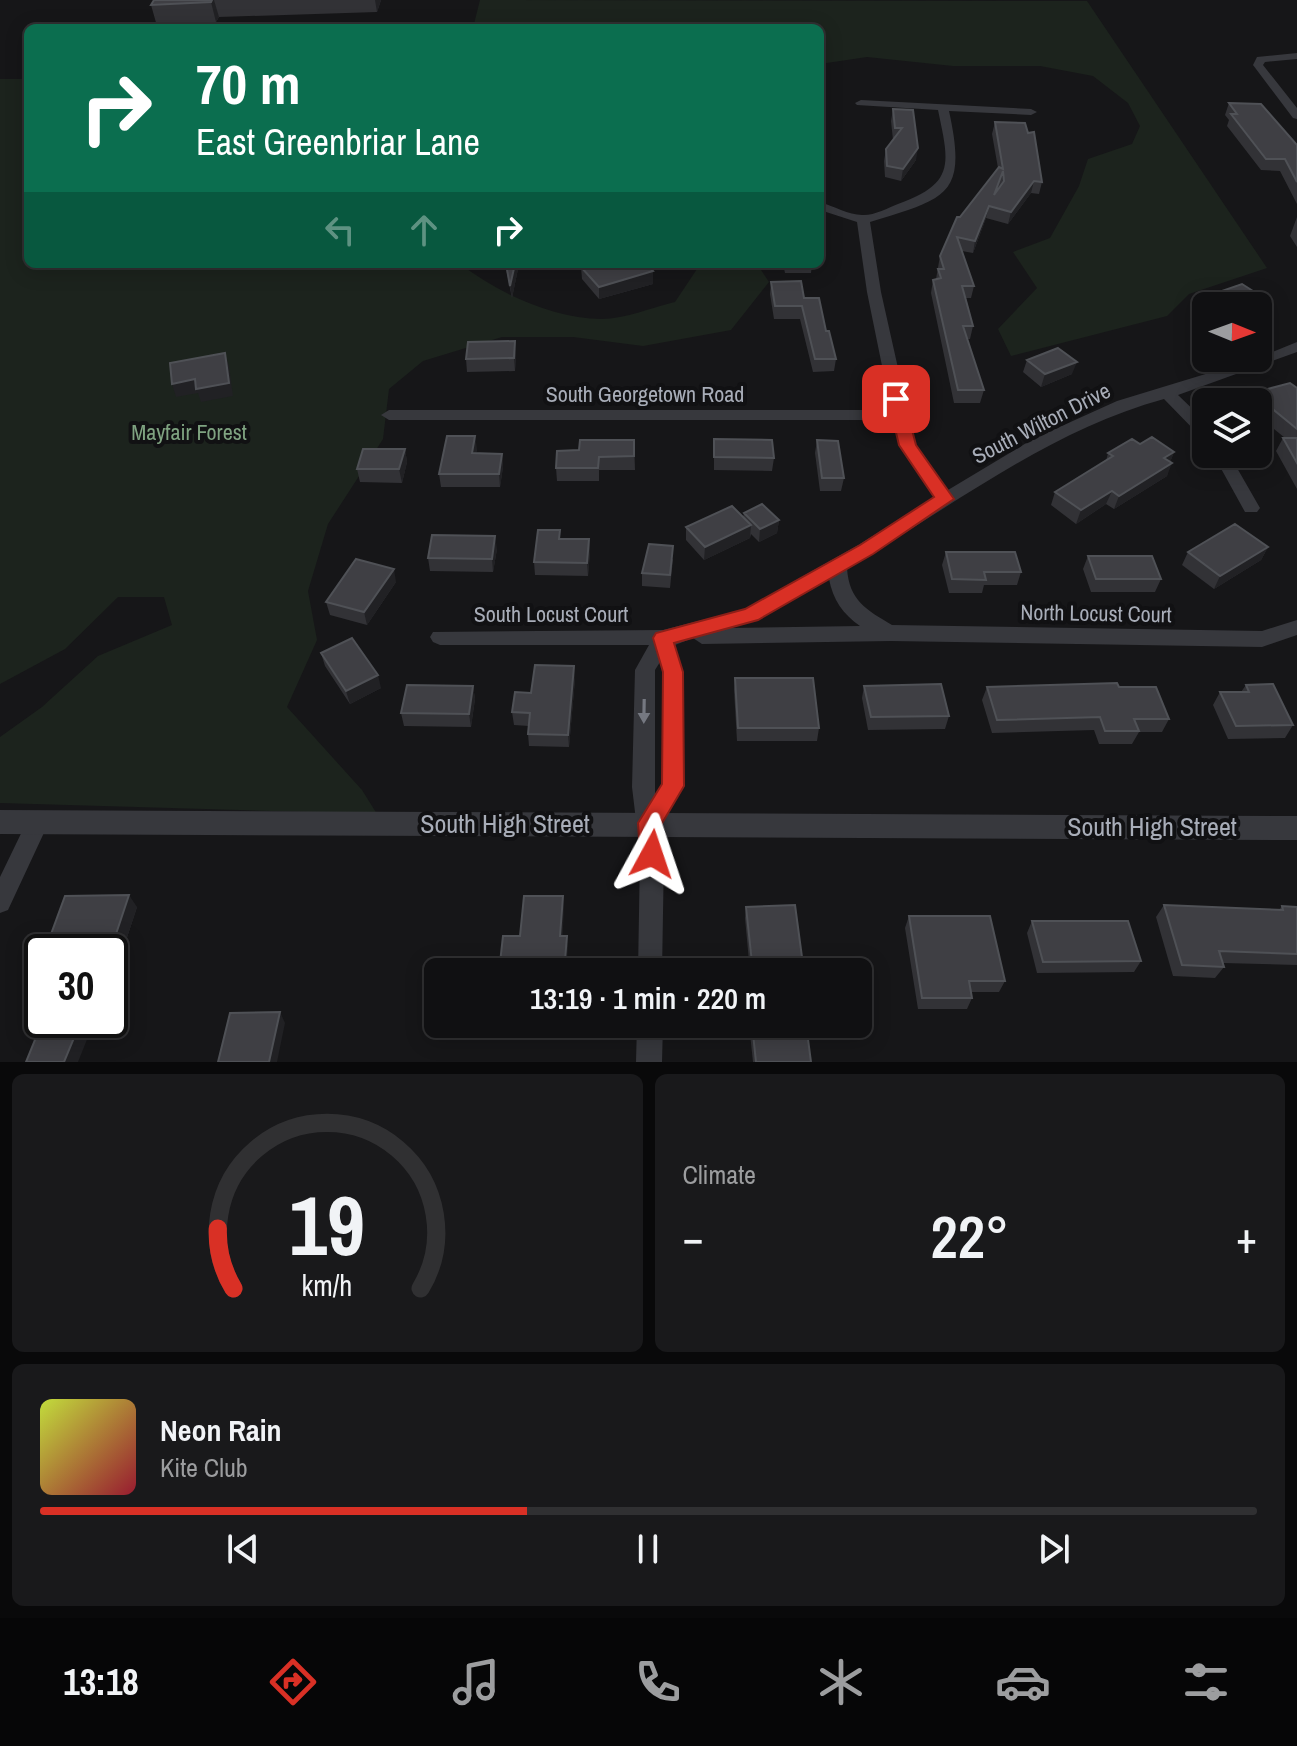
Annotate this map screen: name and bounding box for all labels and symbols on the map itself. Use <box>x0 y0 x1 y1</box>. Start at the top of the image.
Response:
north arrow <box>1192 292 1272 372</box>
pin <box>862 365 930 433</box>
street label: South Wilton Drive <box>967 375 1115 471</box>
street label: South Georgetown Road <box>546 379 744 409</box>
park label: Mayfair Forest <box>131 417 247 447</box>
street label: North Locust Court <box>1020 597 1172 629</box>
street label: South Locust Court <box>474 599 628 629</box>
one-way arrow <box>638 699 650 724</box>
street label: South High Street <box>420 806 590 841</box>
street label: South High Street <box>1067 809 1237 844</box>
position arrow <box>610 812 694 896</box>
speed limit sign: 30 <box>24 934 128 1038</box>

